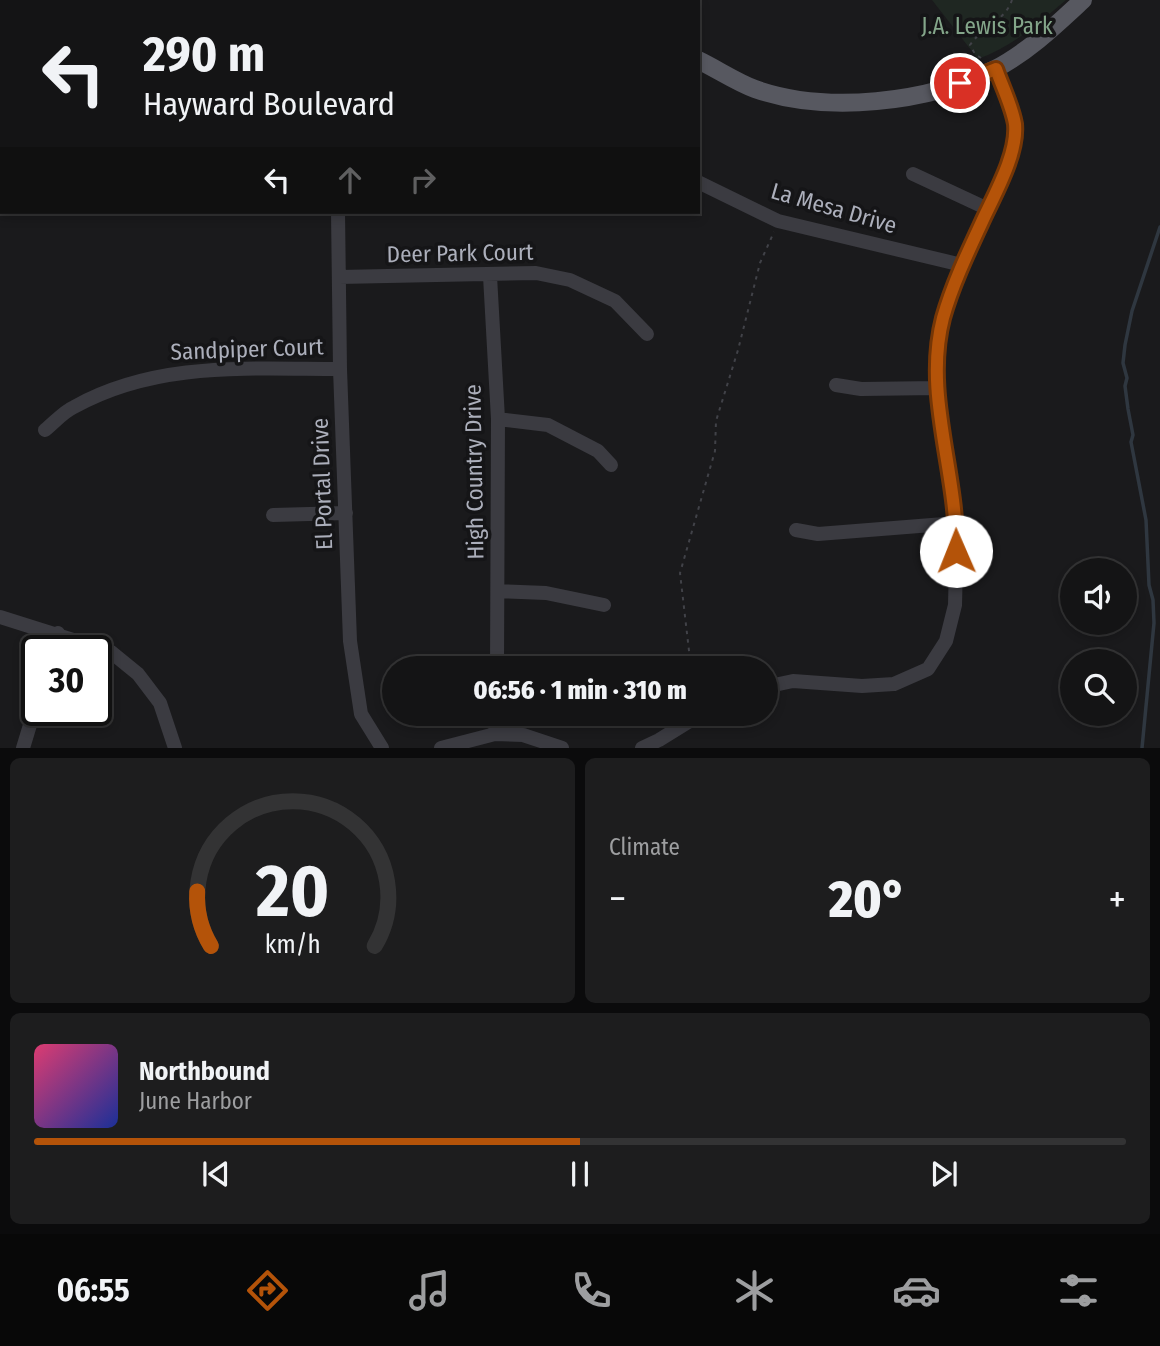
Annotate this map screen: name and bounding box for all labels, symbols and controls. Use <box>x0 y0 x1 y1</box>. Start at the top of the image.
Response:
park label: J.A. Lewis Park <box>921 12 1053 40</box>
text: 290 m <box>143 25 265 84</box>
icon: left <box>28 28 119 119</box>
pin <box>930 53 990 113</box>
icon: arrive <box>941 64 979 102</box>
text: Hayward Boulevard <box>143 85 395 123</box>
icon: left <box>258 161 296 199</box>
icon: ahead <box>331 161 369 199</box>
icon: right <box>404 161 442 199</box>
street label: La Mesa Drive <box>768 177 900 239</box>
street label: Deer Park Court <box>386 238 534 268</box>
street label: Sandpiper Court <box>170 332 324 366</box>
street label: High Country Drive <box>458 384 490 560</box>
street label: El Portal Drive <box>306 417 338 551</box>
position arrow <box>919 514 993 588</box>
map controls <box>1060 558 1137 726</box>
button: sound <box>1060 558 1137 635</box>
speed limit sign: 30 <box>21 635 112 726</box>
button: search <box>1060 649 1137 726</box>
text: 06:56 · 1 min · 310 m <box>473 675 687 706</box>
text: Climate <box>609 833 680 861</box>
text: 20 <box>255 849 329 936</box>
text: 20° <box>829 868 906 931</box>
text: − <box>609 876 626 922</box>
text: + <box>1109 876 1126 922</box>
text: km/h <box>265 930 320 960</box>
text: Northbound <box>139 1056 270 1087</box>
text: June Harbor <box>139 1087 252 1115</box>
icon: previous <box>197 1155 235 1193</box>
icon: pause <box>561 1155 599 1193</box>
icon: next <box>925 1155 963 1193</box>
icon: directions <box>243 1266 292 1315</box>
icon: music <box>405 1266 454 1315</box>
icon: phone <box>567 1266 616 1315</box>
icon: climate <box>730 1266 779 1315</box>
icon: car <box>892 1266 941 1315</box>
icon: filters <box>1054 1266 1103 1315</box>
text: 06:55 <box>57 1271 130 1309</box>

